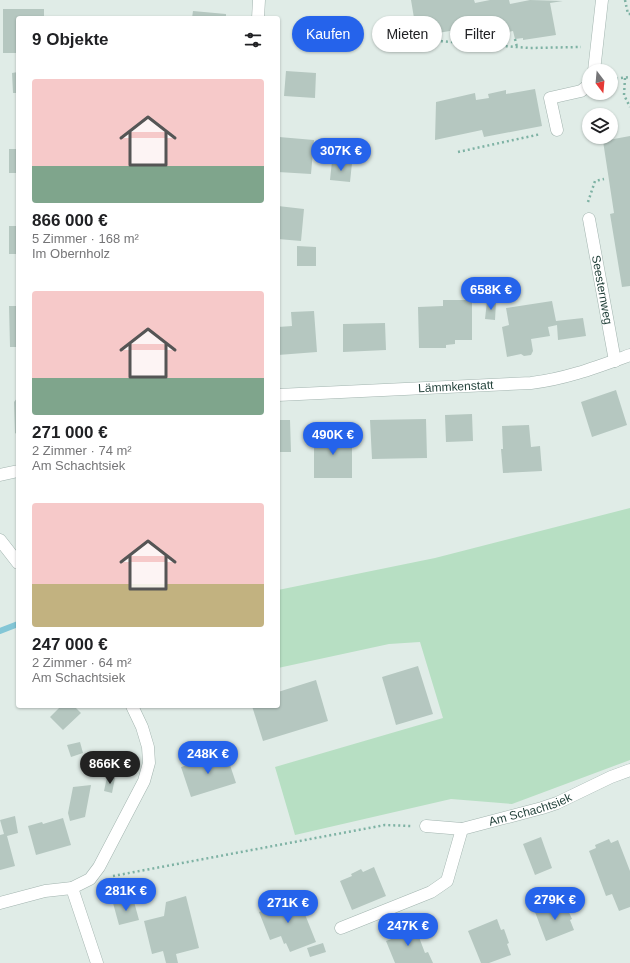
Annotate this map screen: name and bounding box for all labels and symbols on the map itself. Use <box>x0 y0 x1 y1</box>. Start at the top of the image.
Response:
north arrow <box>582 64 618 100</box>
pin: 307K € <box>308 138 374 172</box>
street label: Seesternweg <box>589 254 615 326</box>
pin: 658K € <box>458 277 524 311</box>
street label: Lämmkenstatt <box>418 378 494 395</box>
pin: 490K € <box>300 422 366 456</box>
pin: 248K € <box>175 741 241 775</box>
pin: 866K € <box>77 751 143 785</box>
street label: Am Schachtsiek <box>487 790 575 829</box>
pin: 281K € <box>93 878 159 912</box>
pin: 279K € <box>522 887 588 921</box>
pin: 271K € <box>255 890 321 924</box>
pin: 247K € <box>375 913 441 947</box>

